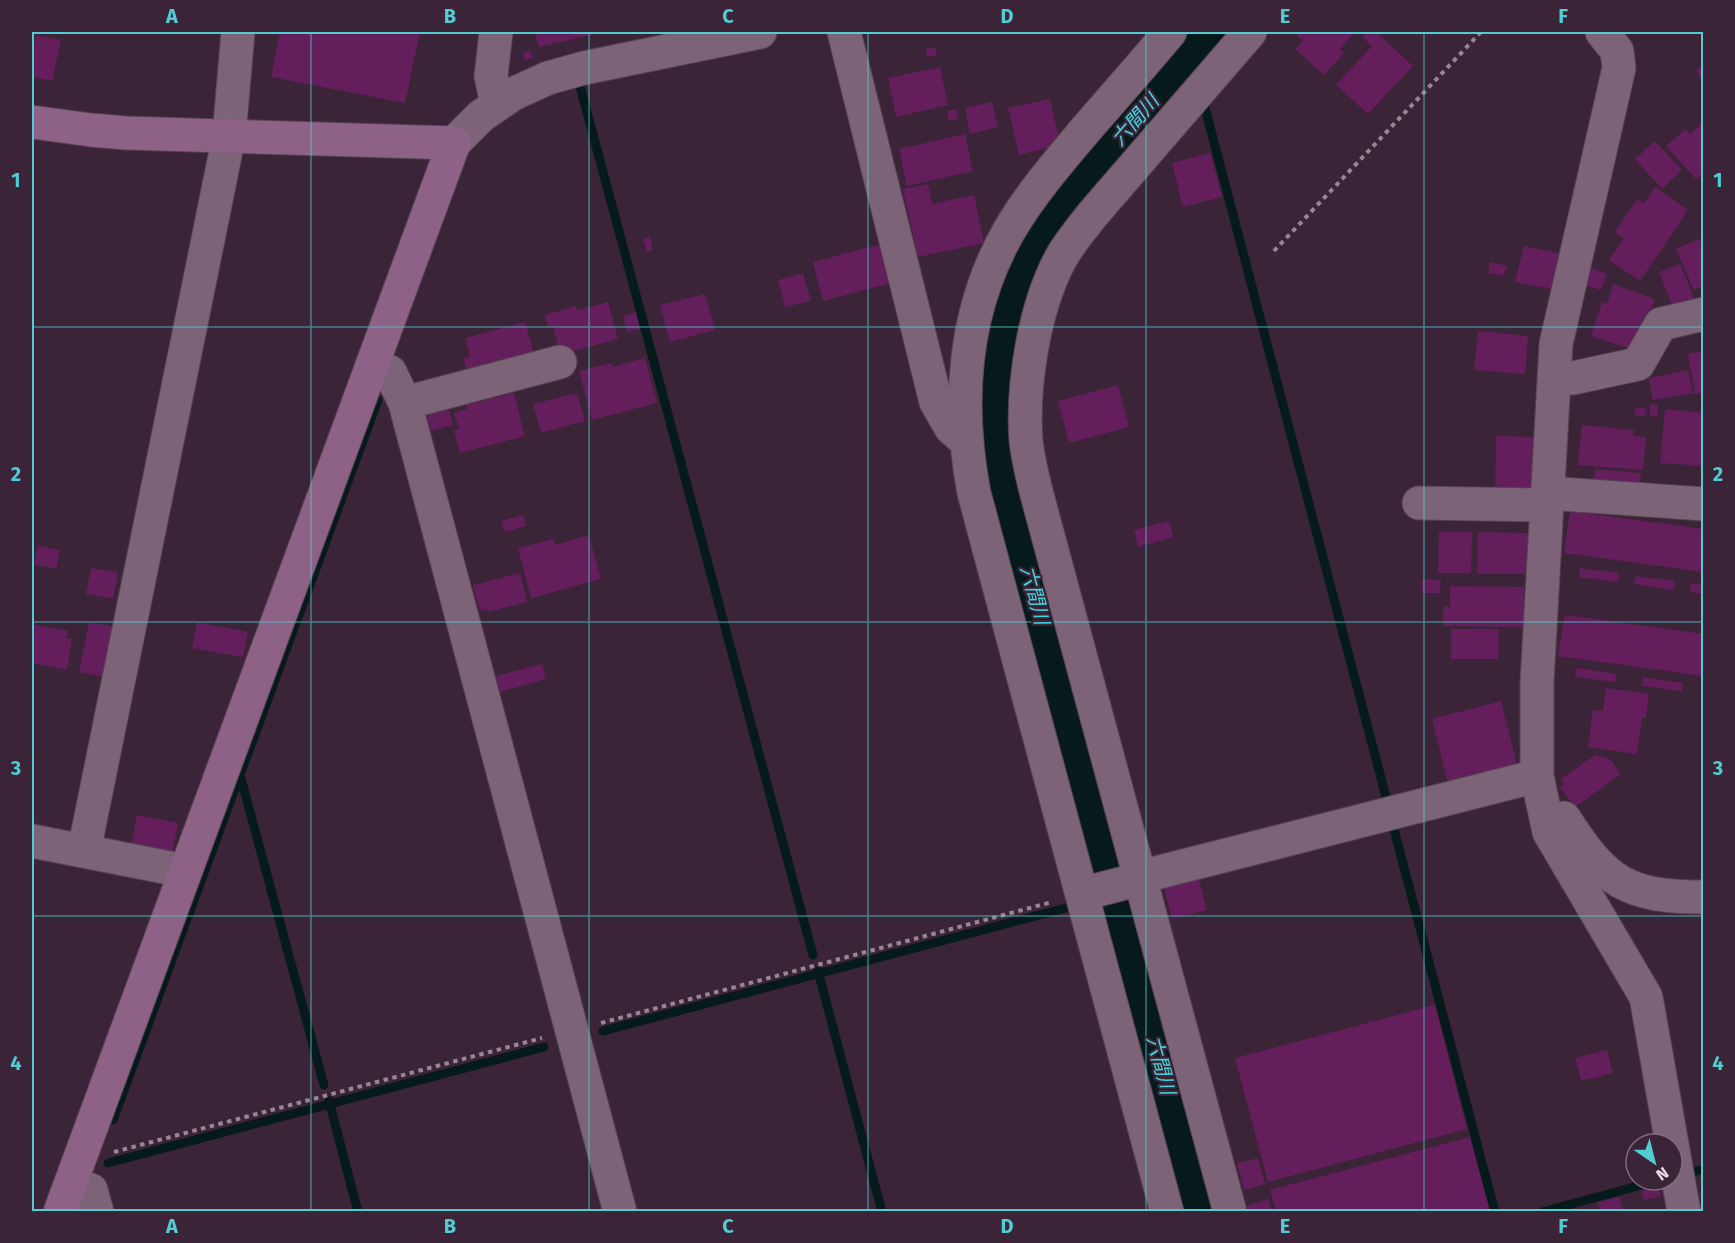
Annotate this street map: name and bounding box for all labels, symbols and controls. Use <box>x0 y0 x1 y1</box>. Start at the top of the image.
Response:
text: A <box>165 4 179 28</box>
text: B <box>444 4 456 28</box>
text: C <box>722 4 734 28</box>
text: D <box>1000 4 1014 28</box>
text: E <box>1280 4 1290 28</box>
text: F <box>1558 4 1568 28</box>
water label: 六間川 <box>1106 88 1165 151</box>
text: 1 <box>11 168 21 192</box>
text: 1 <box>1713 168 1723 192</box>
text: 2 <box>11 462 21 486</box>
text: 2 <box>1713 462 1723 486</box>
water label: 六間川 <box>1016 563 1055 629</box>
text: 3 <box>10 756 21 780</box>
text: 3 <box>1712 756 1723 780</box>
water label: 六間川 <box>1142 1033 1181 1099</box>
text: 4 <box>10 1051 22 1075</box>
text: 4 <box>1712 1051 1724 1075</box>
north arrow <box>1624 1132 1684 1192</box>
text: N <box>1653 1163 1672 1185</box>
text: A <box>165 1214 179 1238</box>
text: B <box>444 1214 456 1238</box>
text: C <box>722 1214 734 1238</box>
text: D <box>1000 1214 1014 1238</box>
text: E <box>1280 1214 1290 1238</box>
text: F <box>1558 1214 1568 1238</box>

